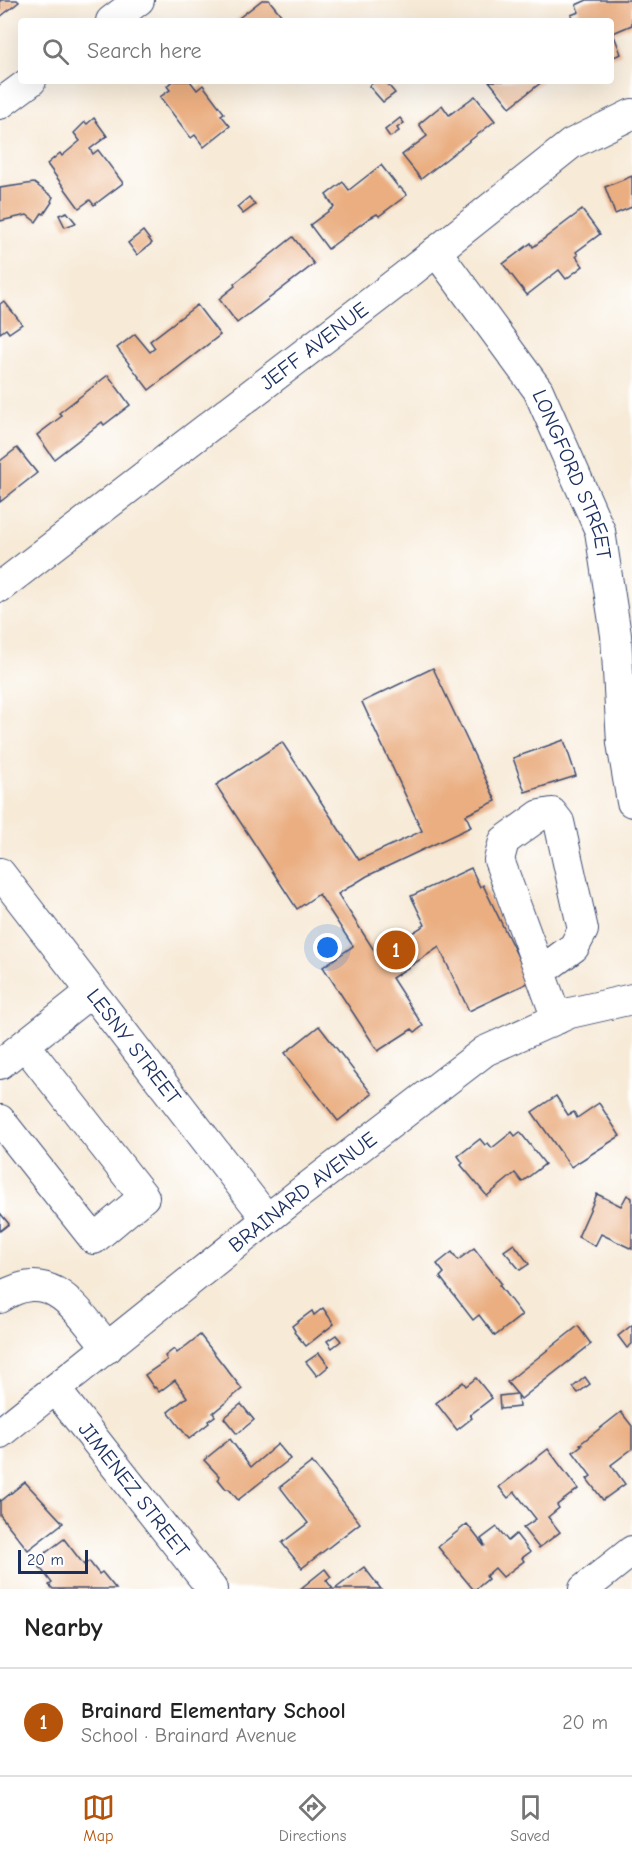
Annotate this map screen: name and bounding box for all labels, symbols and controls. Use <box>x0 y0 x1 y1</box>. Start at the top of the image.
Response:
search box <box>18 18 614 84</box>
icon: search <box>39 35 72 68</box>
text: Search here <box>87 38 202 64</box>
street label: JEFF AVENUE <box>255 297 373 395</box>
street label: LONGFORD STREET <box>527 386 616 561</box>
pin: 1 <box>376 928 416 972</box>
your location <box>313 933 342 962</box>
street label: LESNY STREET <box>82 984 186 1109</box>
street label: BRAINARD AVENUE <box>224 1127 381 1257</box>
street label: JIMENEZ STREET <box>74 1417 195 1562</box>
scale bar <box>18 1547 88 1574</box>
text: 20 m <box>27 1551 64 1569</box>
text: Nearby <box>24 1613 103 1643</box>
text: Brainard Elementary School <box>81 1698 346 1724</box>
text: 1 <box>40 1711 47 1734</box>
text: 20 m <box>562 1711 608 1734</box>
text: School · Brainard Avenue <box>81 1724 297 1747</box>
tab: Map <box>82 1791 115 1845</box>
tab: Directions <box>279 1791 346 1845</box>
tab: Saved <box>510 1791 550 1845</box>

